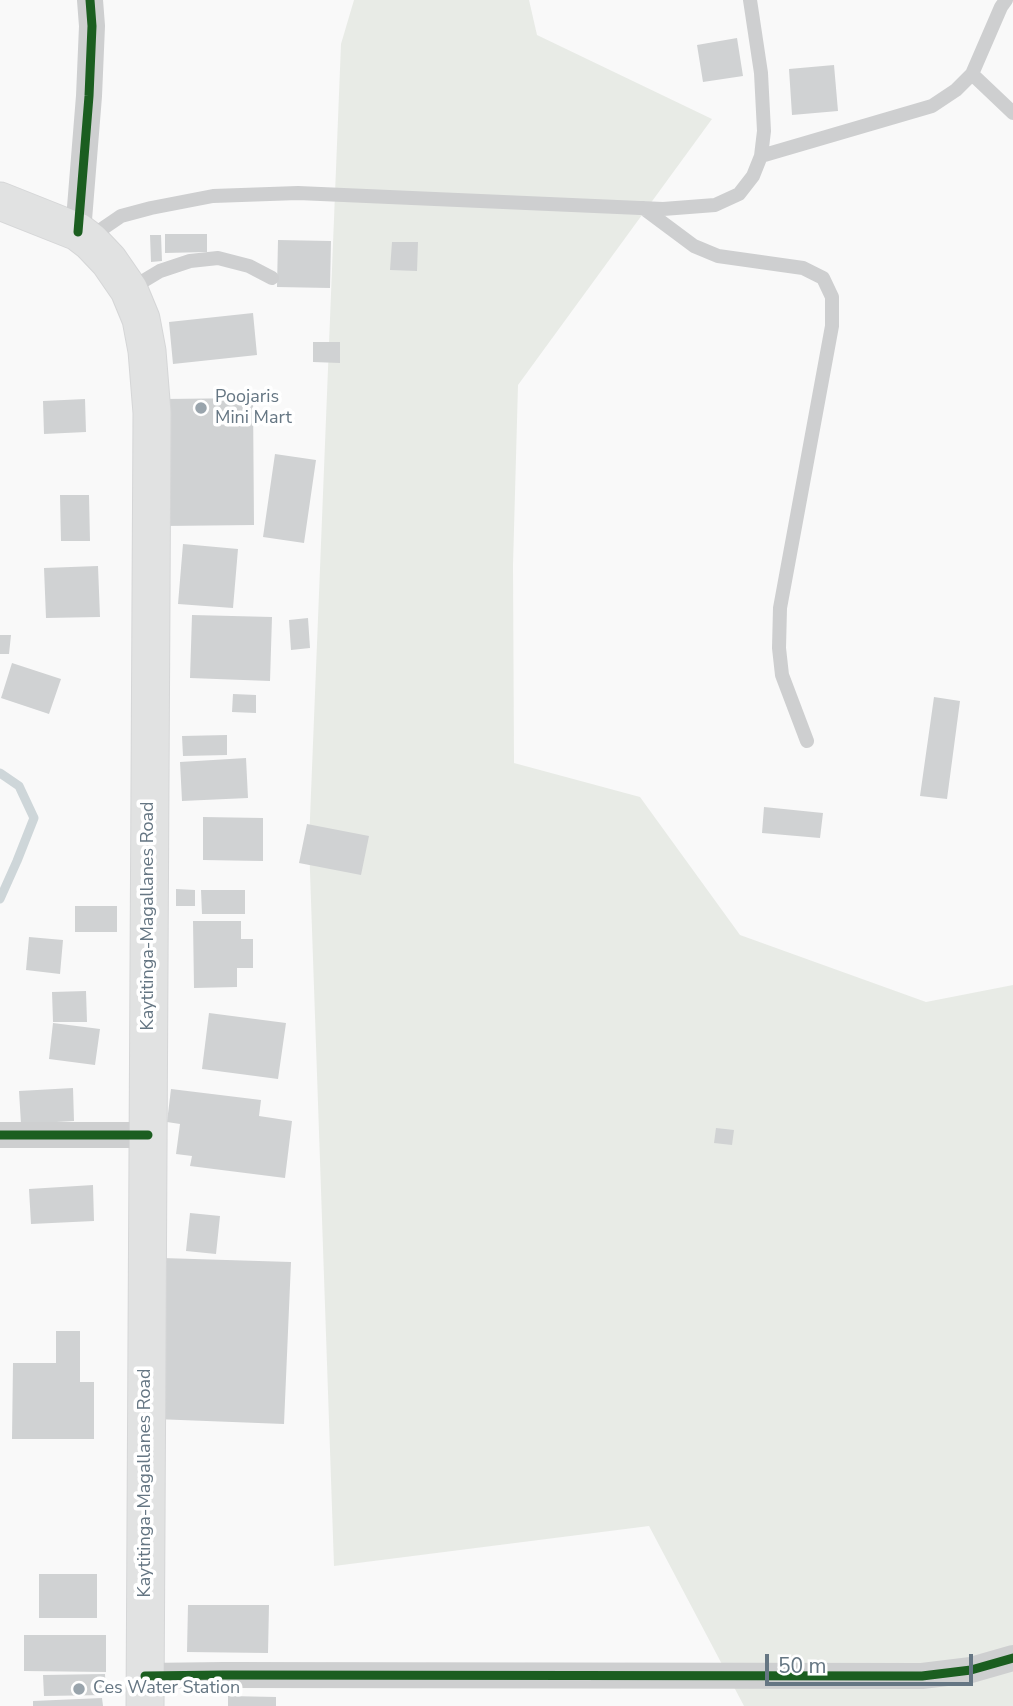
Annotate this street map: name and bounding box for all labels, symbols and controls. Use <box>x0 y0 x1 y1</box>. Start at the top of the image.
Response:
place label: Poojaris Mini Mart <box>215 387 292 430</box>
marker: Poojaris Mini Mart <box>193 400 209 416</box>
street label: Kaytitinga-Magallanes Road <box>138 801 160 1031</box>
street label: Kaytitinga-Magallanes Road <box>135 1368 157 1598</box>
scale bar <box>768 1640 976 1684</box>
text: 50 m <box>778 1652 827 1680</box>
place label: Ces Water Station <box>93 1678 240 1700</box>
marker: Ces Water Station <box>71 1681 87 1697</box>

